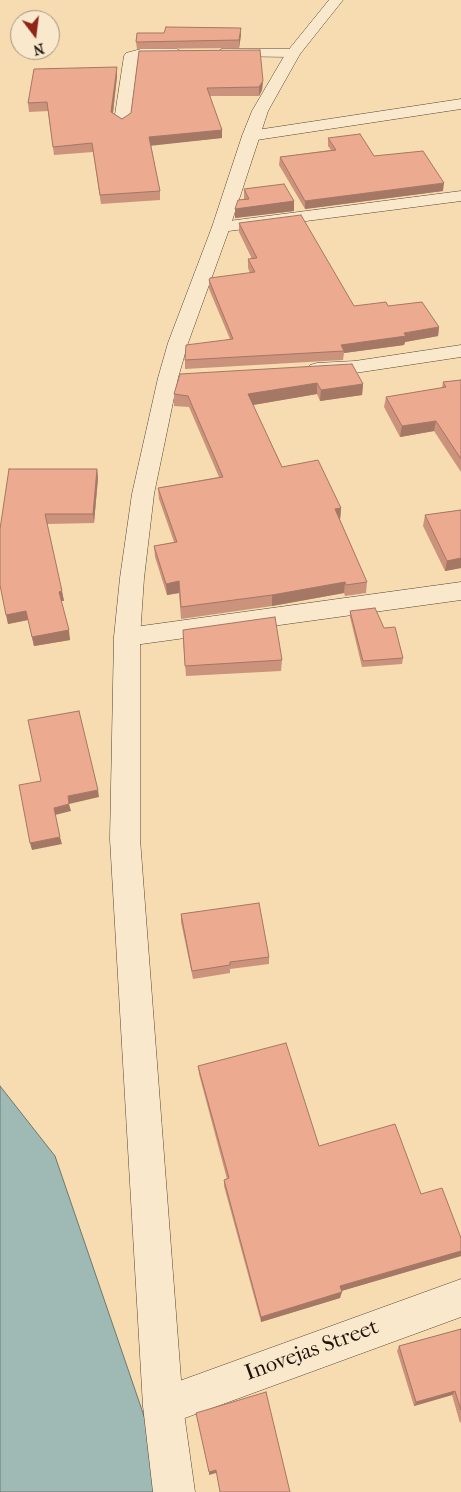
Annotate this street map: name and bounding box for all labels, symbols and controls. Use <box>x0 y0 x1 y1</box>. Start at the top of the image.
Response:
north arrow <box>10 10 60 60</box>
text: N <box>31 39 46 59</box>
street label: Inovejas Street <box>242 1315 382 1387</box>

